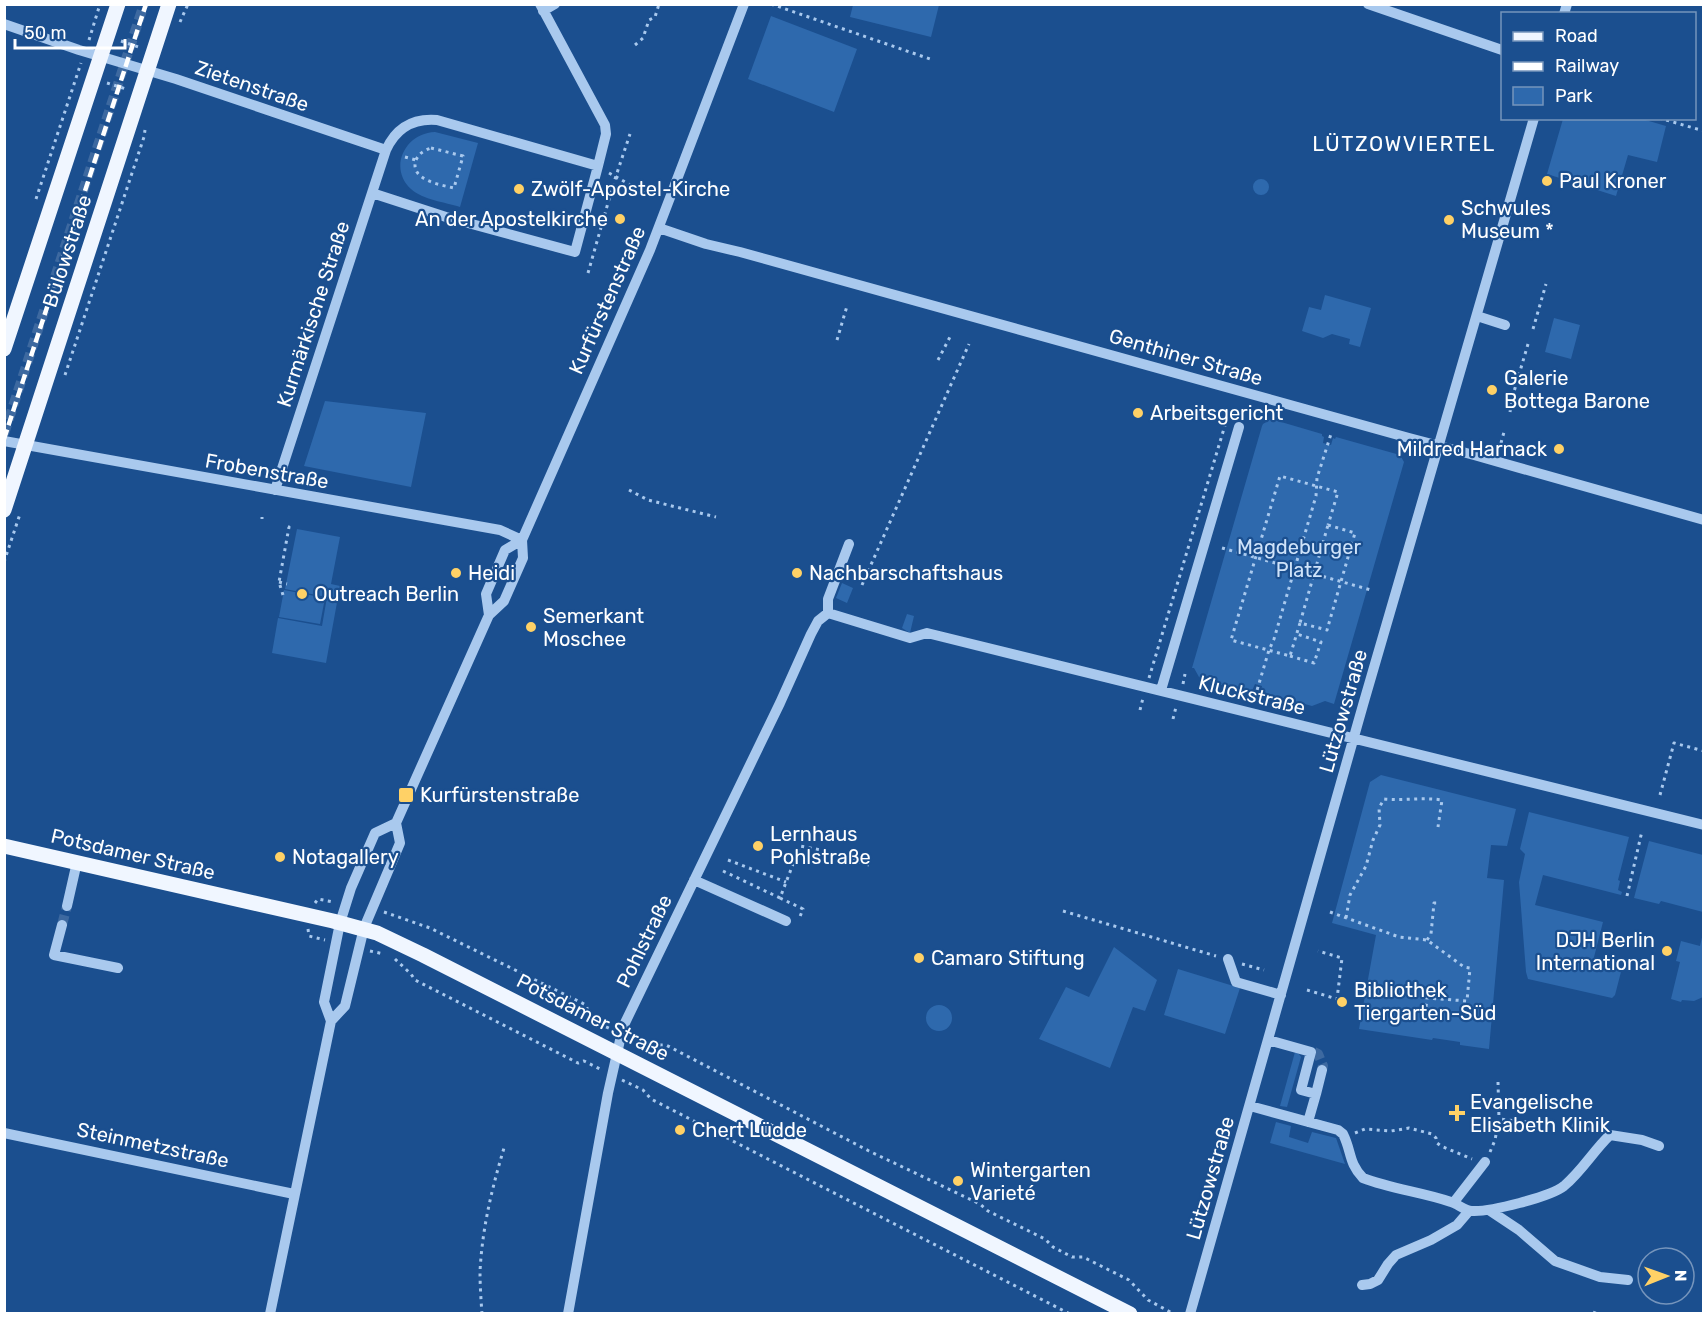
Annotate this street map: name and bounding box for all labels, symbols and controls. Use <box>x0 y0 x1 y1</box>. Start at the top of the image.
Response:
scale bar <box>15 12 124 50</box>
legend <box>1501 12 1696 120</box>
text: 50 m <box>24 22 67 44</box>
text: Road <box>1555 25 1598 47</box>
street label: Zietenstraße <box>192 55 312 117</box>
text: Railway <box>1555 55 1619 77</box>
text: Park <box>1555 85 1593 107</box>
district label: LÜTZOWVIERTEL <box>1312 131 1496 156</box>
place label: Paul Kroner <box>1559 169 1667 193</box>
marker: Paul Kroner <box>1540 174 1554 188</box>
place label: Zwölf-Apostel-Kirche <box>531 177 730 201</box>
marker: Zwölf-Apostel-Kirche <box>512 182 526 196</box>
street label: Bülowstraße <box>38 192 96 310</box>
place label: Schwules Museum * <box>1461 196 1554 243</box>
place label: An der Apostelkirche <box>415 207 608 231</box>
marker: An der Apostelkirche <box>613 212 627 226</box>
marker: Schwules Museum * <box>1442 213 1456 227</box>
street label: Kurmärkische Straße <box>272 218 354 410</box>
street label: Kurfürstenstraße <box>564 222 650 378</box>
street label: Genthiner Straße <box>1106 324 1266 390</box>
place label: Galerie Bottega Barone <box>1504 366 1650 413</box>
marker: Galerie Bottega Barone <box>1485 383 1499 397</box>
place label: Arbeitsgericht <box>1150 401 1284 425</box>
marker: Arbeitsgericht <box>1131 406 1145 420</box>
place label: Mildred Harnack <box>1397 437 1548 461</box>
marker: Mildred Harnack <box>1552 442 1566 456</box>
street label: Frobenstraße <box>203 448 331 494</box>
park label: Magdeburger Platz <box>1237 535 1361 582</box>
place label: Heidi <box>468 561 515 585</box>
place label: Nachbarschaftshaus <box>809 561 1003 585</box>
marker: Heidi <box>449 566 463 580</box>
marker: Nachbarschaftshaus <box>790 566 804 580</box>
place label: Outreach Berlin <box>314 582 459 606</box>
marker: Outreach Berlin <box>295 587 309 601</box>
place label: Semerkant Moschee <box>543 604 644 651</box>
marker: Semerkant Moschee <box>524 620 538 634</box>
street label: Lützowstraße <box>1314 647 1372 775</box>
street label: Kluckstraße <box>1196 670 1308 720</box>
place label: Kurfürstenstraße <box>420 783 579 807</box>
marker: Kurfürstenstraße <box>397 786 415 804</box>
place label: Lernhaus Pohlstraße <box>770 822 871 869</box>
street label: Potsdamer Straße <box>49 823 217 885</box>
marker: Lernhaus Pohlstraße <box>751 839 765 853</box>
place label: Notagallery <box>292 845 399 869</box>
marker: Notagallery <box>273 850 287 864</box>
street label: Pohlstraße <box>611 890 677 992</box>
place label: DJH Berlin International <box>1536 928 1655 975</box>
marker: DJH Berlin International <box>1660 944 1674 958</box>
place label: Camaro Stiftung <box>931 946 1085 970</box>
marker: Camaro Stiftung <box>912 951 926 965</box>
street label: Potsdamer Straße <box>513 968 673 1066</box>
place label: Bibliothek Tiergarten-Süd <box>1354 978 1496 1025</box>
marker: Bibliothek Tiergarten-Süd <box>1335 995 1349 1009</box>
place label: Evangelische Elisabeth Klinik <box>1470 1090 1611 1137</box>
marker: Evangelische Elisabeth Klinik <box>1448 1104 1466 1122</box>
street label: Lützowstraße <box>1181 1114 1239 1242</box>
street label: Steinmetzstraße <box>75 1117 231 1173</box>
place label: Chert Lüdde <box>692 1118 807 1142</box>
marker: Chert Lüdde <box>673 1123 687 1137</box>
place label: Wintergarten Varieté <box>970 1158 1091 1205</box>
marker: Wintergarten Varieté <box>951 1174 965 1188</box>
north arrow <box>1636 1246 1696 1306</box>
text: N <box>1671 1270 1690 1282</box>

